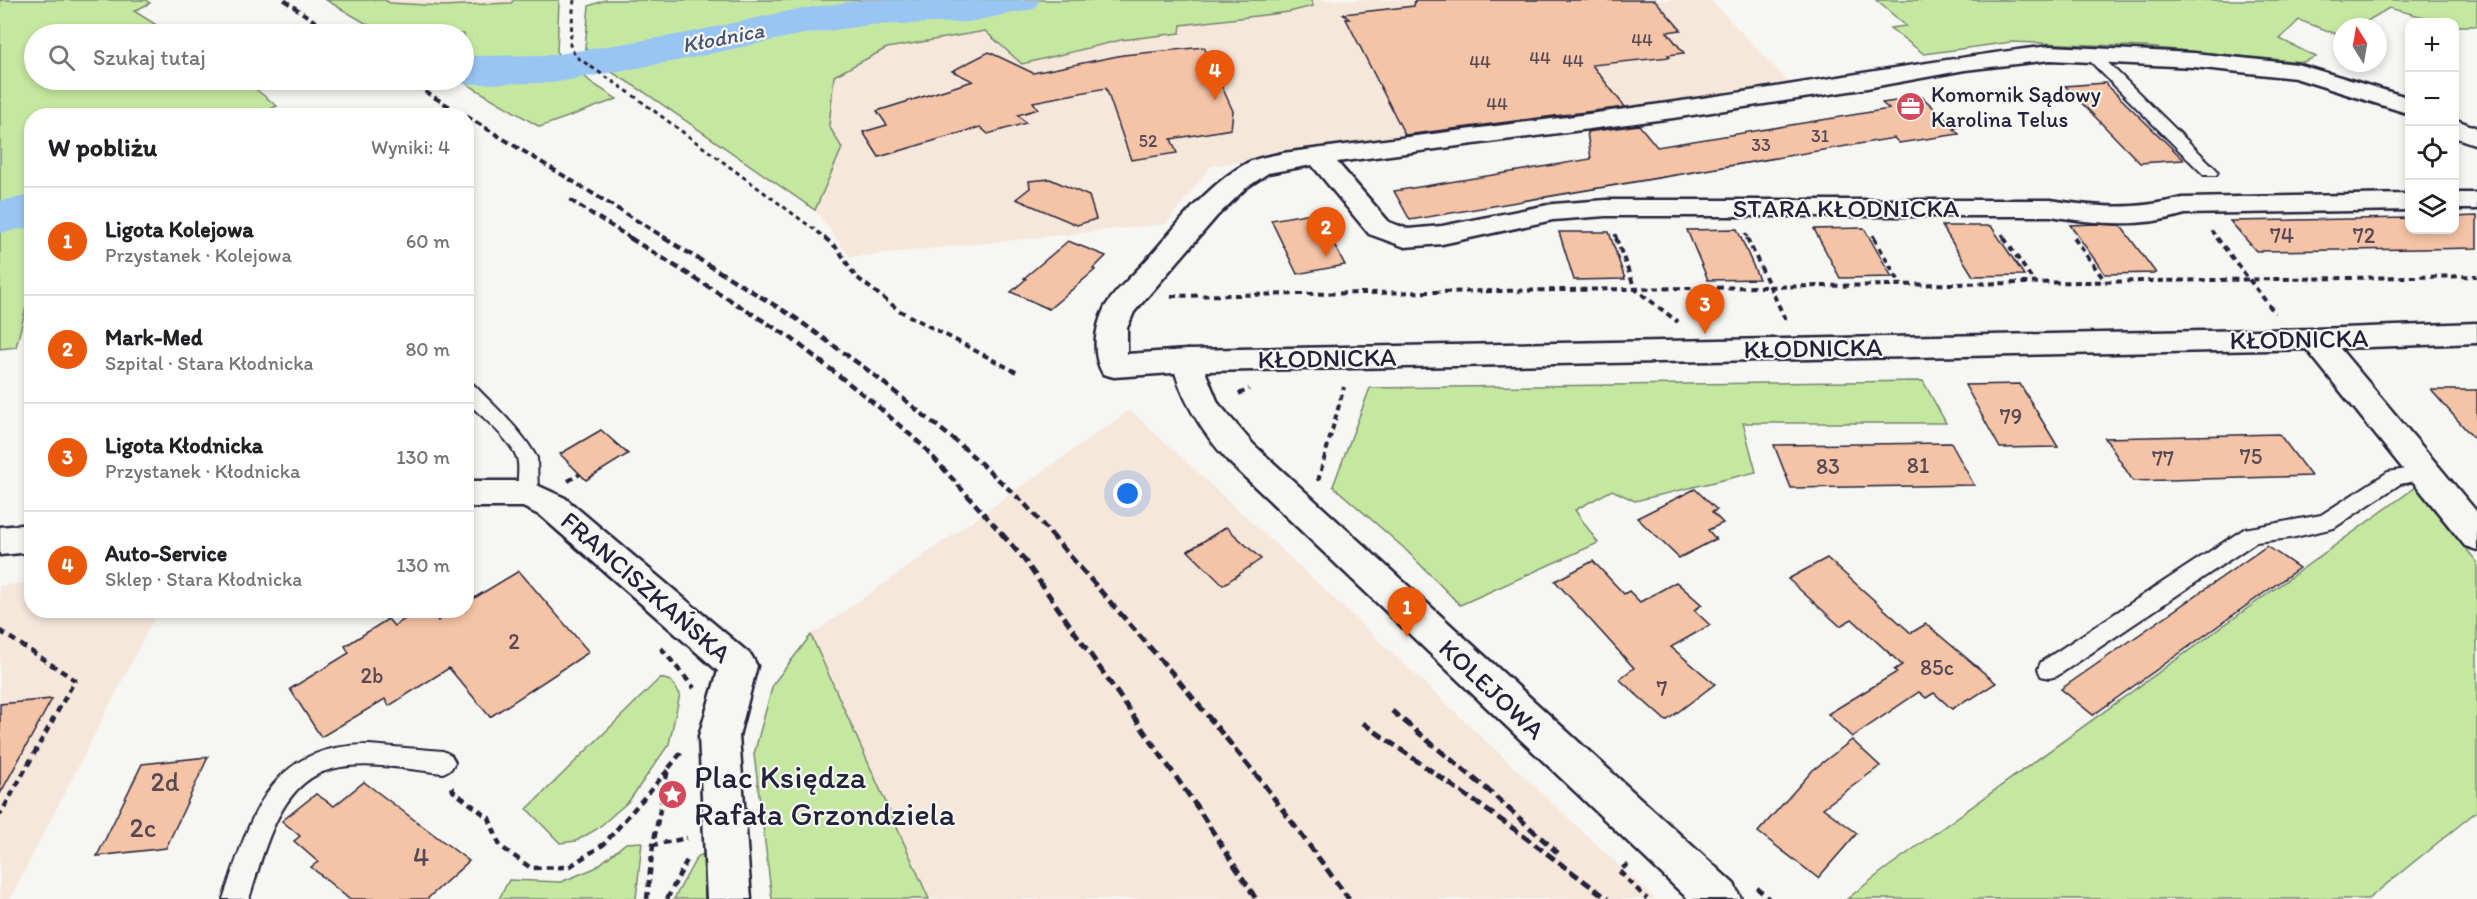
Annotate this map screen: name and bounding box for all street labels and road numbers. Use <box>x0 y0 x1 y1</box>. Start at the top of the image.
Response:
street label: STARA KŁODNICKA <box>1733 192 1960 224</box>
street label: KŁODNICKA <box>2229 322 2369 356</box>
street label: KŁODNICKA <box>1743 331 1883 365</box>
street label: KŁODNICKA <box>1257 341 1397 375</box>
street label: FRANCISZKAŃSKA <box>554 504 738 670</box>
street label: KOLEJOWA <box>1433 632 1552 746</box>

